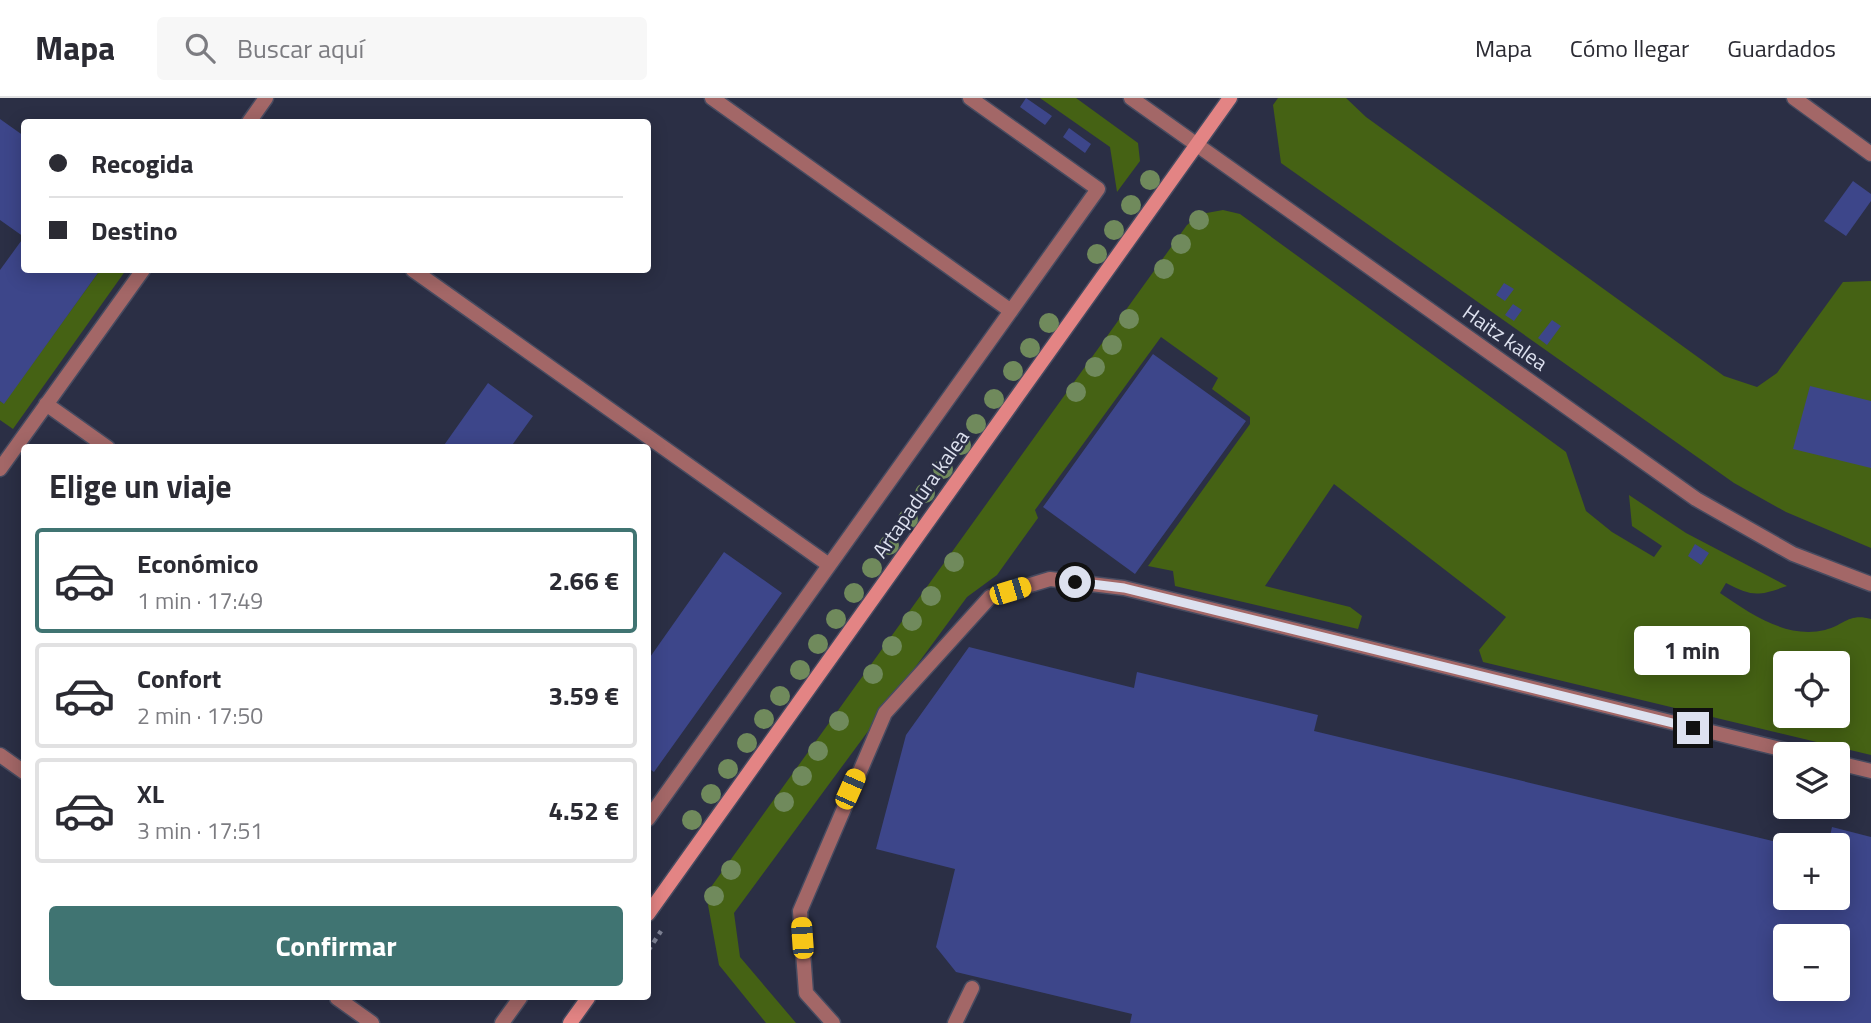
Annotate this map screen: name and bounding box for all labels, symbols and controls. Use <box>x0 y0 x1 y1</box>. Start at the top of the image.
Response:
search box <box>157 17 647 80</box>
text: Mapa <box>35 23 115 73</box>
icon: search <box>181 29 219 67</box>
text: Buscar aquí <box>237 29 364 68</box>
text: Mapa <box>1475 30 1532 66</box>
text: Cómo llegar <box>1570 30 1689 66</box>
text: Guardados <box>1727 30 1836 66</box>
text: Recogida <box>91 144 194 183</box>
text: Destino <box>91 211 178 250</box>
street label: Haitz kalea <box>1457 296 1555 378</box>
street label: Artapadura kalea <box>864 422 977 564</box>
text: Elige un viaje <box>49 462 232 510</box>
text: Económico <box>137 544 259 583</box>
icon: car <box>53 549 116 612</box>
text: 2.66 € <box>548 561 619 600</box>
route start <box>1059 566 1091 598</box>
car <box>987 575 1034 607</box>
text: 1 min · 17:49 <box>137 583 263 618</box>
callout: 1 min <box>1635 626 1751 676</box>
text: 1 min <box>1664 633 1720 668</box>
map controls <box>1773 651 1850 1001</box>
button: locate <box>1773 651 1850 728</box>
text: Confort <box>137 659 221 698</box>
icon: car <box>53 664 116 727</box>
text: 3.59 € <box>548 676 619 715</box>
text: 2 min · 17:50 <box>137 698 263 733</box>
route end <box>1677 712 1709 744</box>
button: layers <box>1773 742 1850 819</box>
car <box>832 766 869 812</box>
text: XL <box>137 774 164 813</box>
icon: car <box>53 779 116 842</box>
text: 4.52 € <box>548 791 619 830</box>
text: 3 min · 17:51 <box>137 813 263 848</box>
button: + <box>1773 833 1850 910</box>
button: Confirmar <box>49 906 623 986</box>
car <box>791 916 814 960</box>
button: − <box>1773 924 1850 1001</box>

